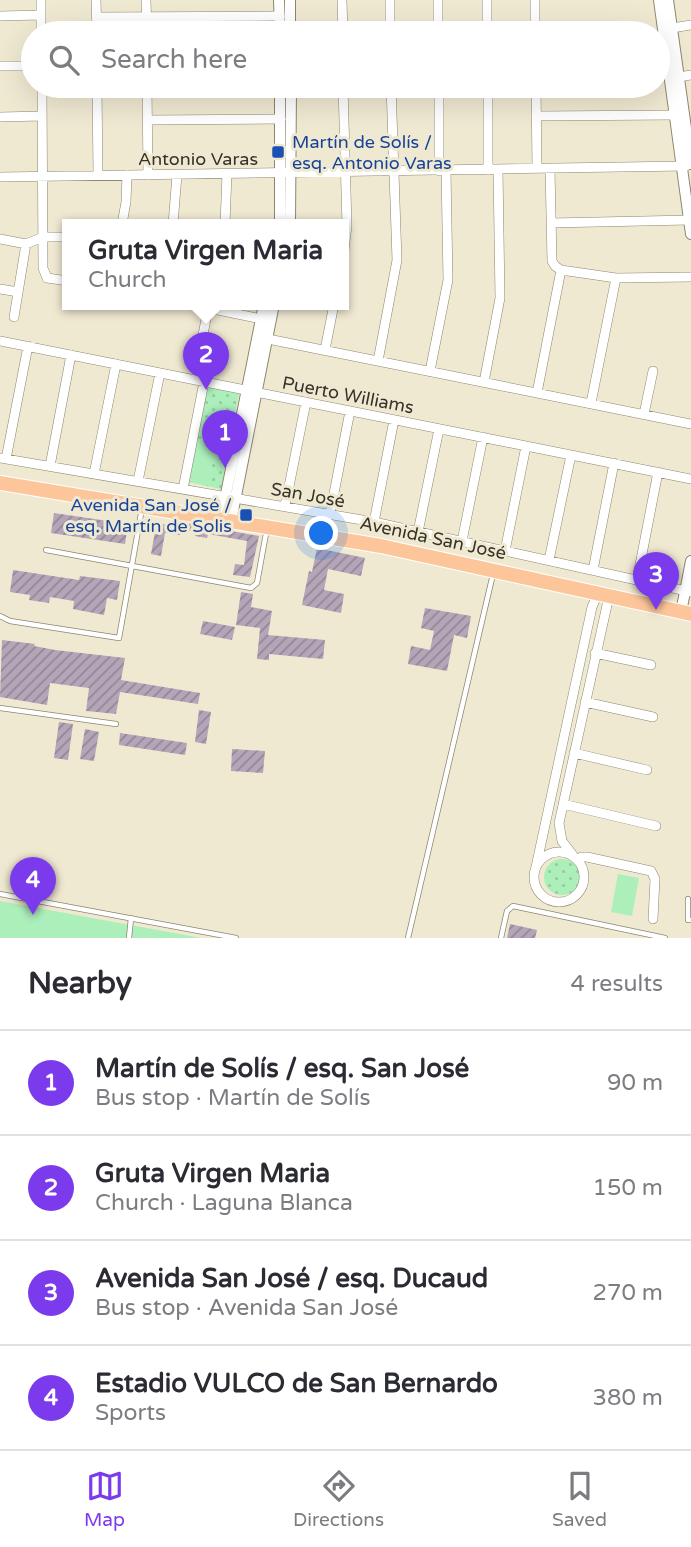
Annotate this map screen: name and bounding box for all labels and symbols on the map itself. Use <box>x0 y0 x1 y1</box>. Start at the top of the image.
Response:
place label: Martín de Solís / esq. Antonio Varas <box>292 131 452 174</box>
marker: Martín de Solís / esq. Antonio Varas <box>270 144 286 160</box>
street label: Antonio Varas <box>138 148 258 170</box>
pin: 2 <box>183 332 229 390</box>
street label: Puerto Williams <box>280 371 416 419</box>
pin: 1 <box>202 410 248 468</box>
street label: San José <box>269 478 347 512</box>
place label: Avenida San José / esq. Martín de Solis <box>65 494 232 537</box>
marker: Avenida San José / esq. Martín de Solis <box>238 507 254 523</box>
street label: Avenida San José <box>358 512 508 564</box>
your location <box>304 516 338 550</box>
pin: 3 <box>633 552 679 610</box>
pin: 4 <box>10 857 56 915</box>

